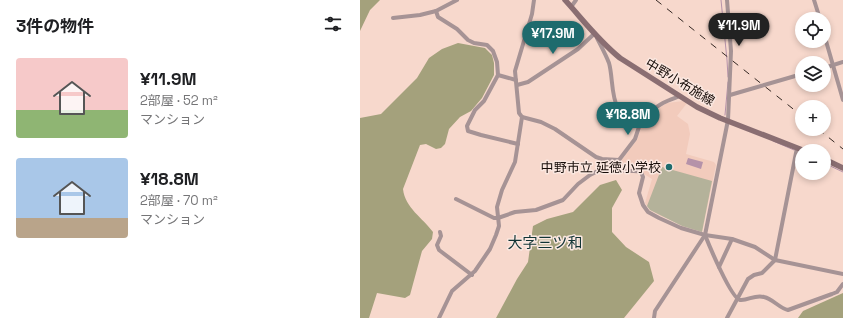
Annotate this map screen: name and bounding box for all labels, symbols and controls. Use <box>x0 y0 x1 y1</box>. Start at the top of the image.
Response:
map controls <box>795 12 831 180</box>
button: locate <box>795 12 831 48</box>
icon: filters <box>322 13 344 35</box>
pin: ¥11.9M <box>706 13 772 47</box>
text: 3件の物件 <box>16 15 94 37</box>
text: ¥11.9M <box>717 17 761 34</box>
pin: ¥17.9M <box>520 21 586 55</box>
text: ¥17.9M <box>531 25 575 42</box>
street label: 中野小布施線 <box>642 55 718 109</box>
button: layers <box>795 56 831 92</box>
text: ¥11.9M <box>140 68 196 90</box>
icon: home <box>48 74 96 122</box>
text: 2部屋 · 52 m² <box>140 92 218 109</box>
button: + <box>795 100 831 136</box>
pin: ¥18.8M <box>595 102 661 136</box>
text: ¥18.8M <box>606 106 650 123</box>
text: マンション <box>140 111 205 128</box>
button: − <box>795 144 831 180</box>
place label: 中野市立 延徳小学校 <box>541 159 661 176</box>
marker: 中野市立 延徳小学校 <box>664 162 674 172</box>
text: ¥18.8M <box>140 168 199 190</box>
icon: home <box>48 174 96 222</box>
text: 2部屋 · 70 m² <box>140 192 218 209</box>
text: マンション <box>140 211 205 228</box>
district label: 大字三ツ和 <box>507 233 583 252</box>

